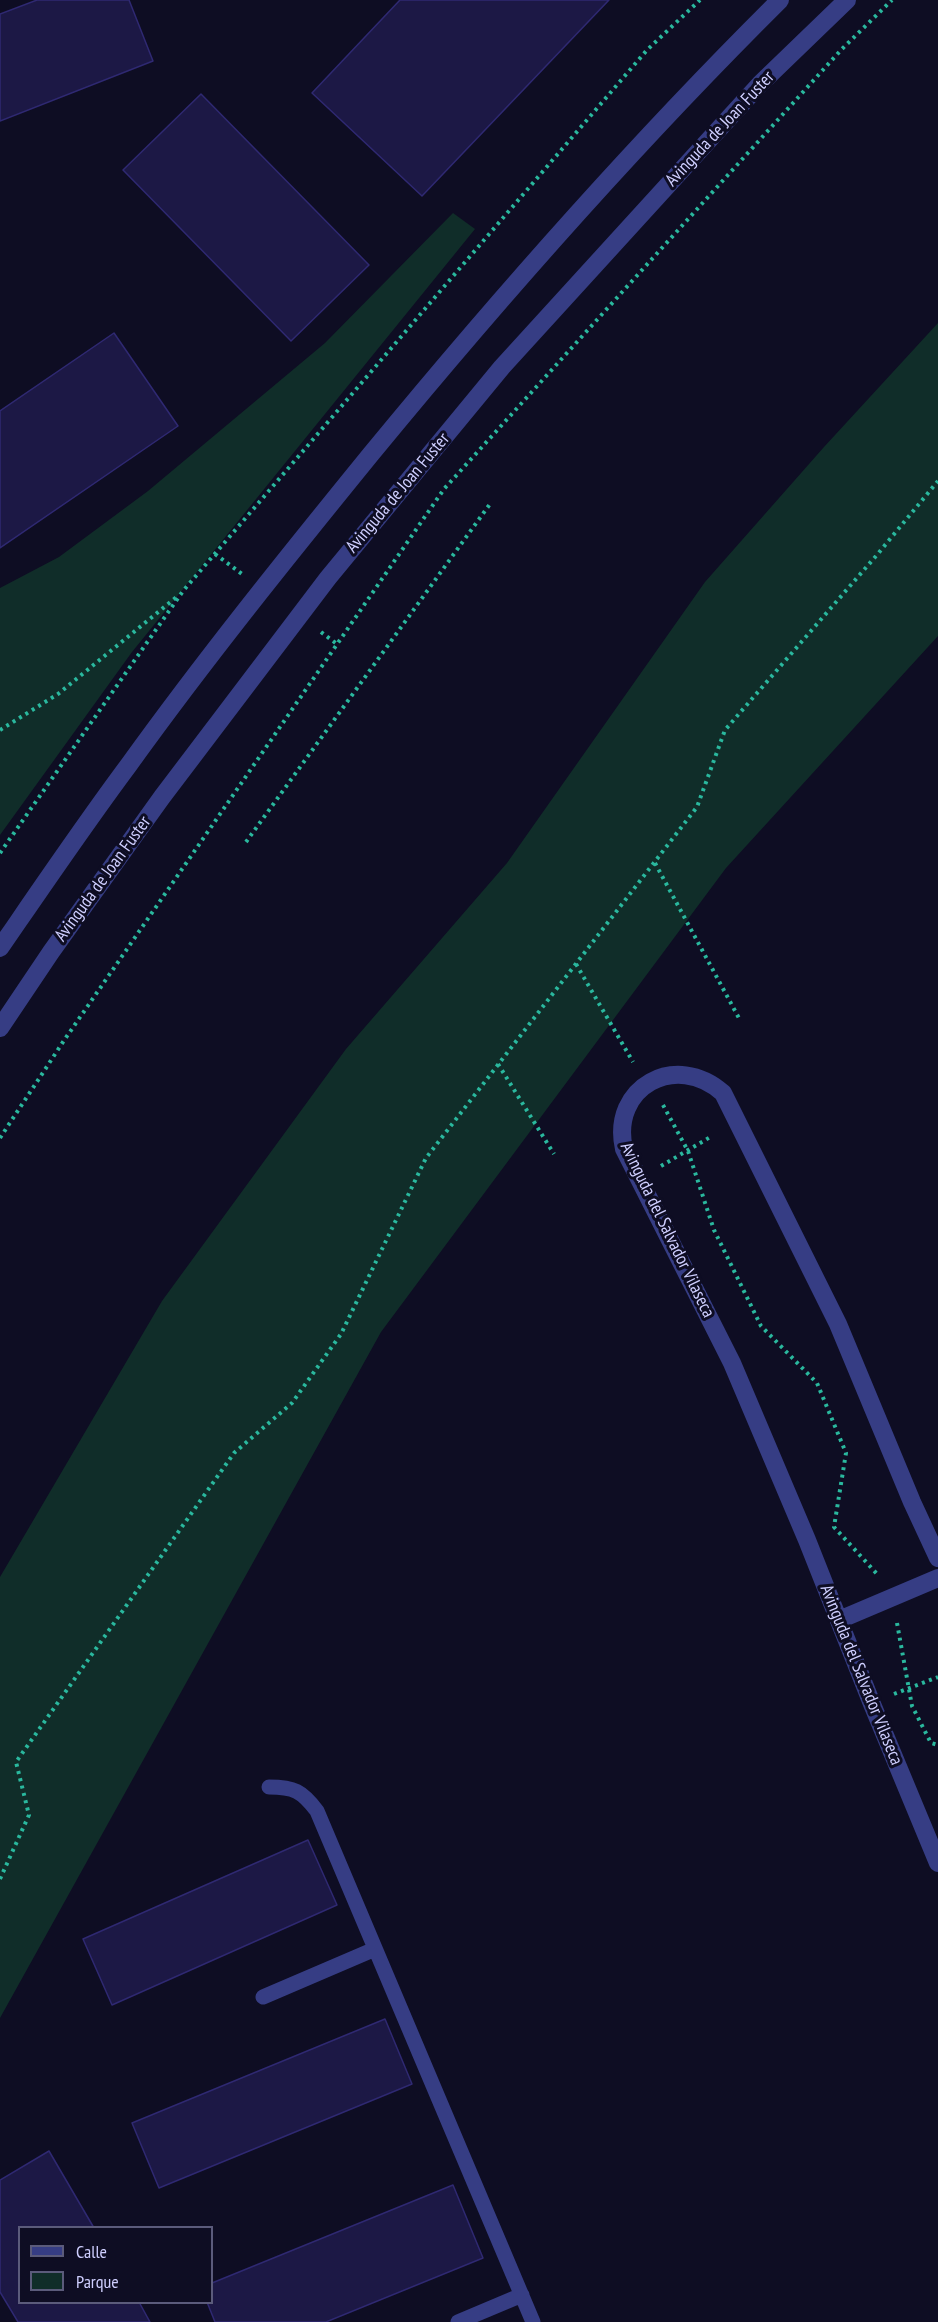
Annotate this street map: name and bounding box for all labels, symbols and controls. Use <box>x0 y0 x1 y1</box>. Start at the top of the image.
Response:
street label: Avinguda de Joan Fuster <box>661 67 779 191</box>
street label: Avinguda de Joan Fuster <box>342 429 454 557</box>
street label: Avinguda de Joan Fuster <box>50 812 156 946</box>
street label: Avinguda del Salvador Vilaseca <box>615 1139 719 1321</box>
street label: Avinguda del Salvador Vilaseca <box>815 1582 907 1768</box>
legend <box>18 2226 213 2304</box>
text: Calle <box>76 2240 107 2263</box>
text: Parque <box>76 2270 119 2293</box>

